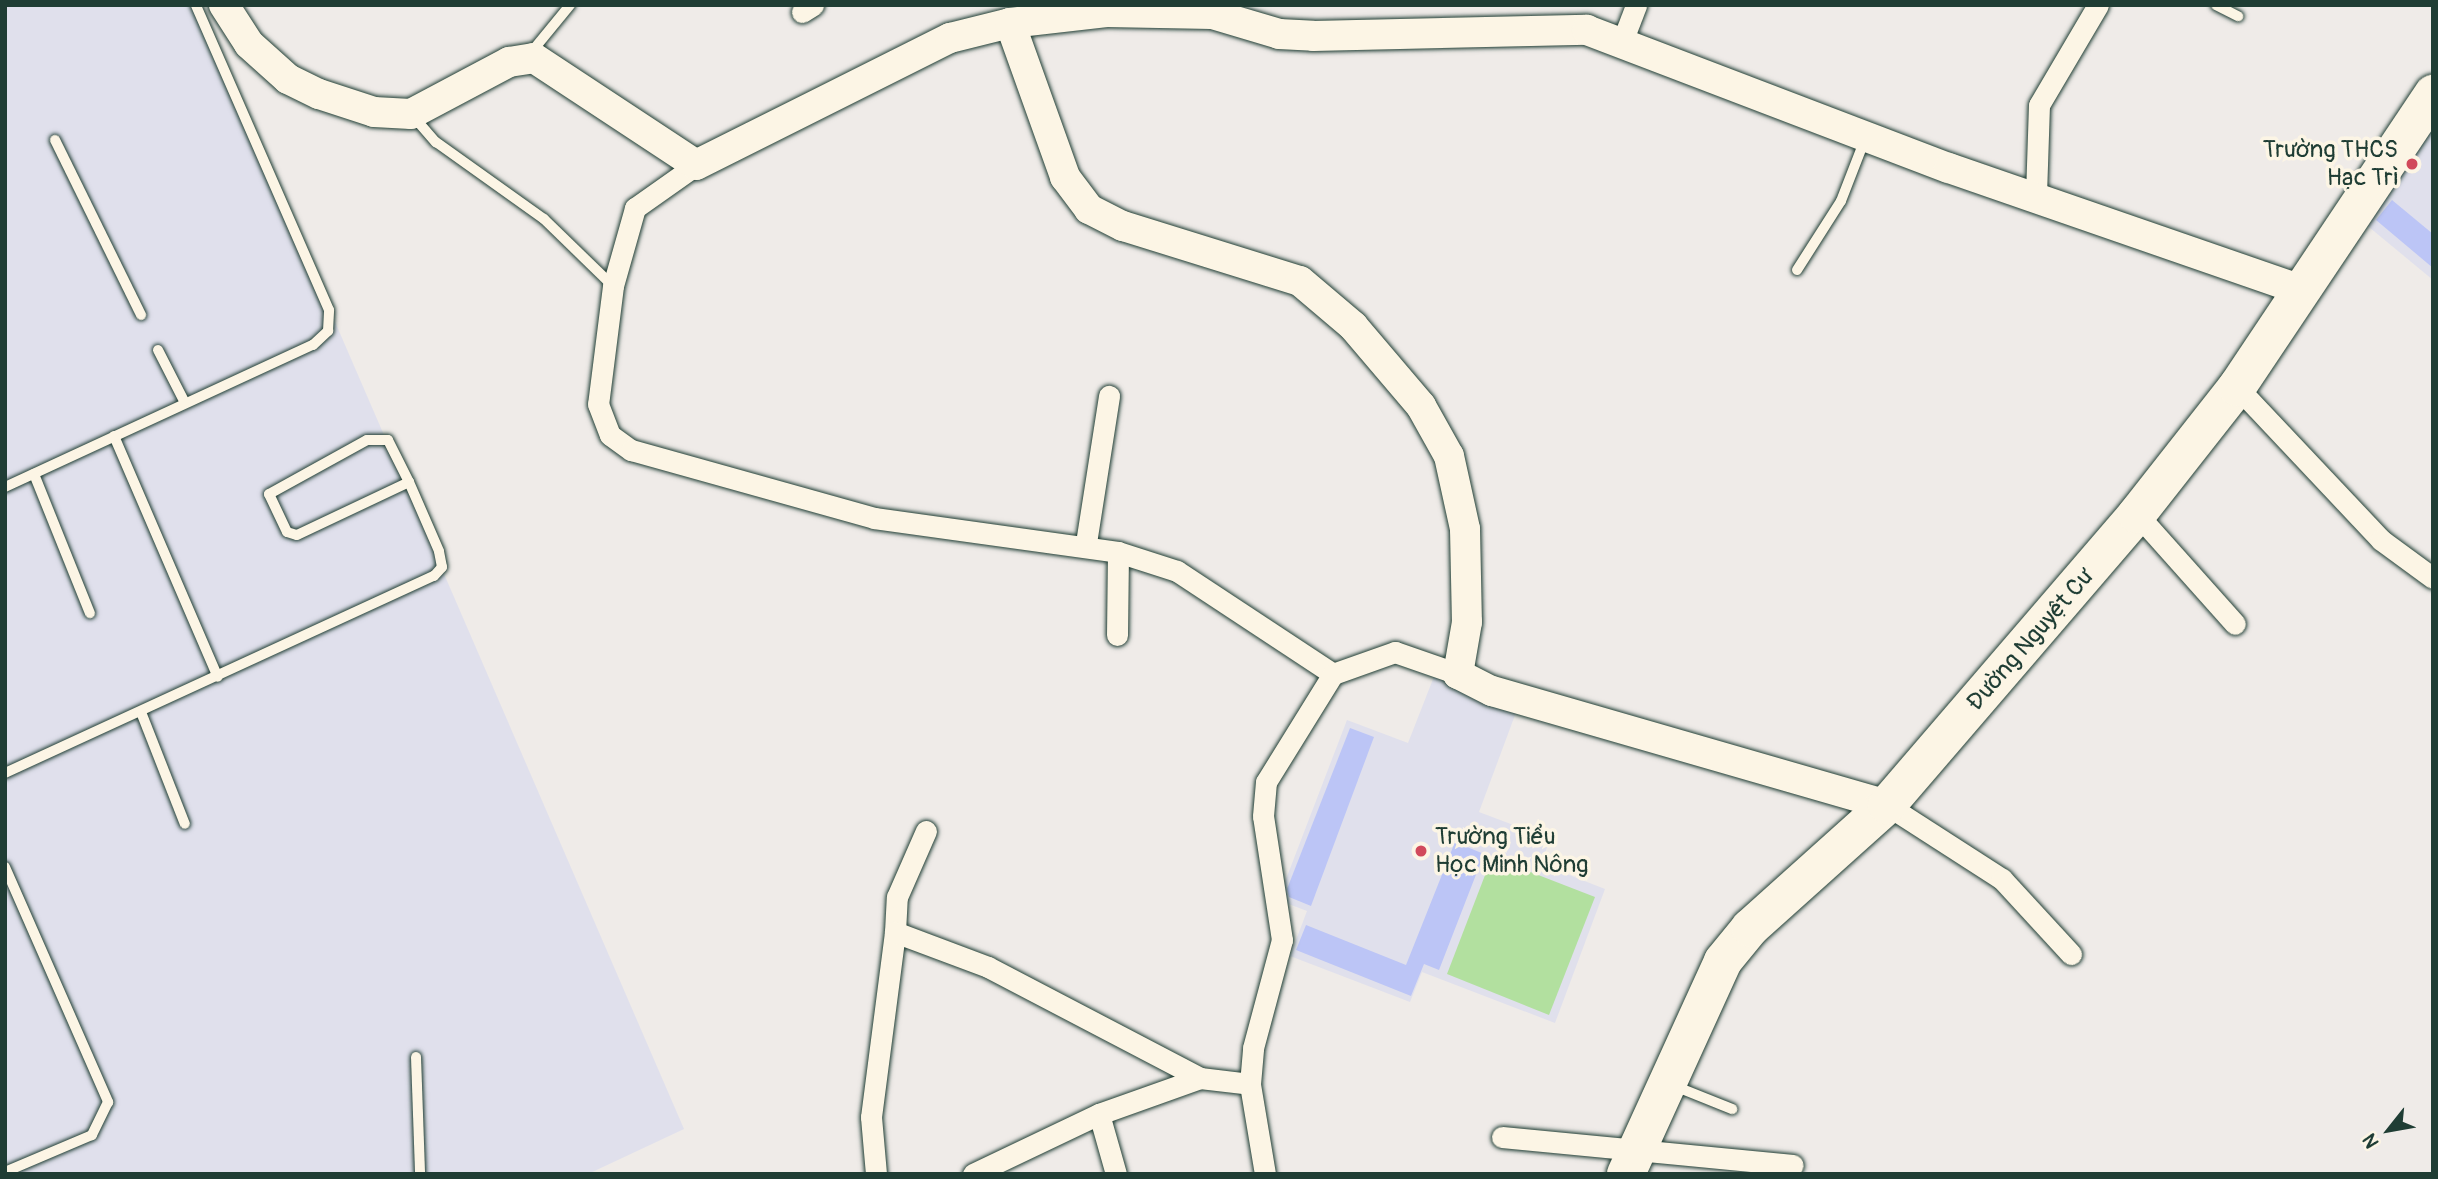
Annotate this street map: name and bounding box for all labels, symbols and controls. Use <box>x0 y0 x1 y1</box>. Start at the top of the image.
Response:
place label: Trường THCS Hạc Trì <box>2263 136 2398 192</box>
marker: Trường THCS Hạc Trì <box>2404 156 2420 172</box>
street label: Đường Nguyệt Cư <box>1961 563 2099 717</box>
place label: Trường Tiểu Học Minh Nông <box>1435 823 1588 879</box>
marker: Trường Tiểu Học Minh Nông <box>1413 843 1429 859</box>
north arrow <box>2354 1095 2424 1165</box>
text: N <box>2357 1129 2385 1153</box>

